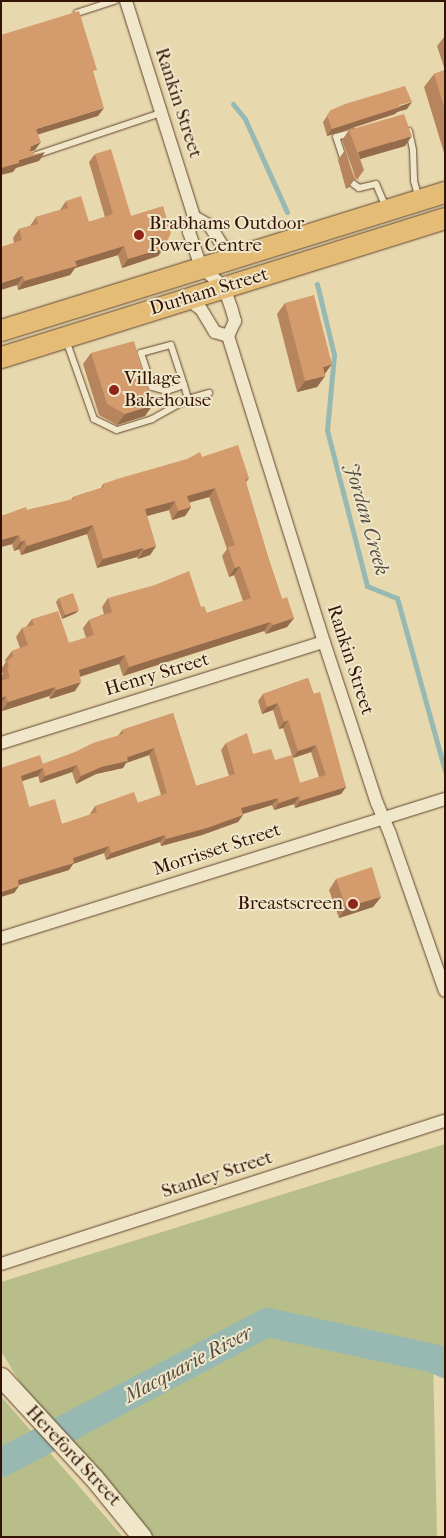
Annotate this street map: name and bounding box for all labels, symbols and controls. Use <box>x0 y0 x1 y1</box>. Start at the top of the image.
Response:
street label: Rankin Street <box>149 45 207 161</box>
place label: Brabhams Outdoor Power Centre <box>149 213 304 257</box>
marker: Brabhams Outdoor Power Centre <box>133 229 145 241</box>
street label: Durham Street <box>147 263 271 321</box>
place label: Village Bakehouse <box>124 368 211 412</box>
marker: Village Bakehouse <box>108 384 120 396</box>
water label: Jordan Creek <box>339 460 395 578</box>
street label: Rankin Street <box>321 602 379 718</box>
street label: Henry Street <box>102 648 212 702</box>
street label: Morrisset Street <box>150 819 284 881</box>
place label: Breastscreen <box>238 893 343 915</box>
marker: Breastscreen <box>347 898 359 910</box>
street label: Stanley Street <box>159 1146 275 1204</box>
water label: Macquarie River <box>120 1320 256 1408</box>
street label: Hereford Street <box>21 1401 125 1511</box>

